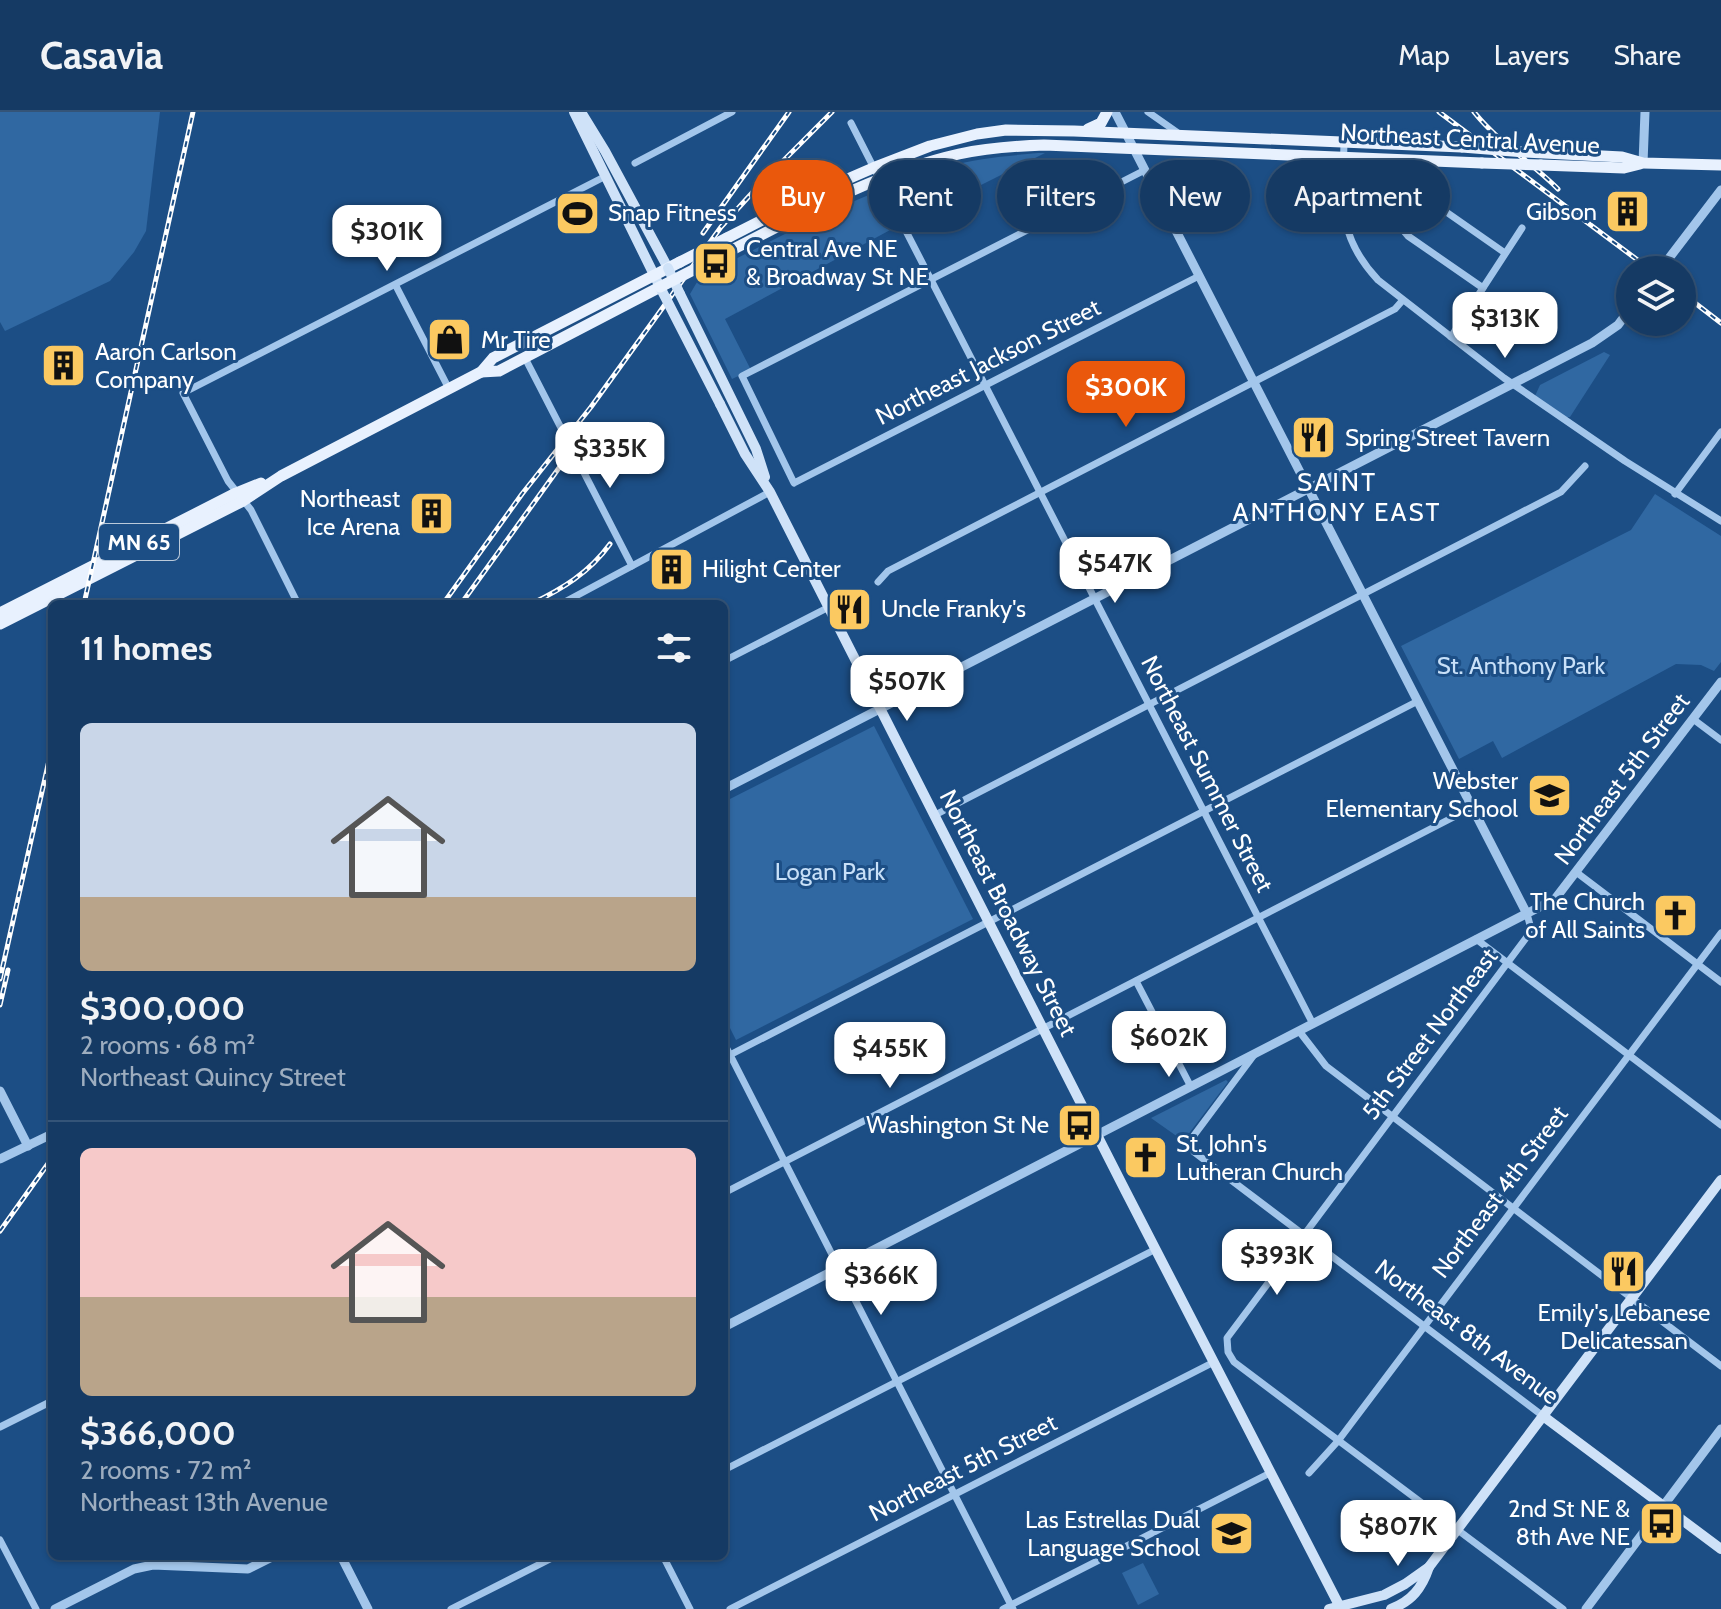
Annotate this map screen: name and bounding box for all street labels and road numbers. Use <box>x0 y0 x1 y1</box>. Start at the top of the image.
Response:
street label: Northeast Central Avenue <box>1340 117 1601 160</box>
street label: Northeast Jackson Street <box>871 292 1105 431</box>
road number: MN 65 <box>99 524 179 560</box>
street label: Northeast Summer Street <box>1135 651 1280 897</box>
street label: Northeast 5th Street <box>1548 687 1695 870</box>
street label: Northeast Broadway Street <box>934 785 1083 1041</box>
street label: 5th Street Northeast <box>1356 942 1503 1125</box>
street label: Northeast 4th Street <box>1426 1100 1574 1283</box>
street label: Northeast 8th Avenue <box>1370 1253 1565 1410</box>
street label: Northeast 5th Street <box>864 1408 1062 1527</box>

